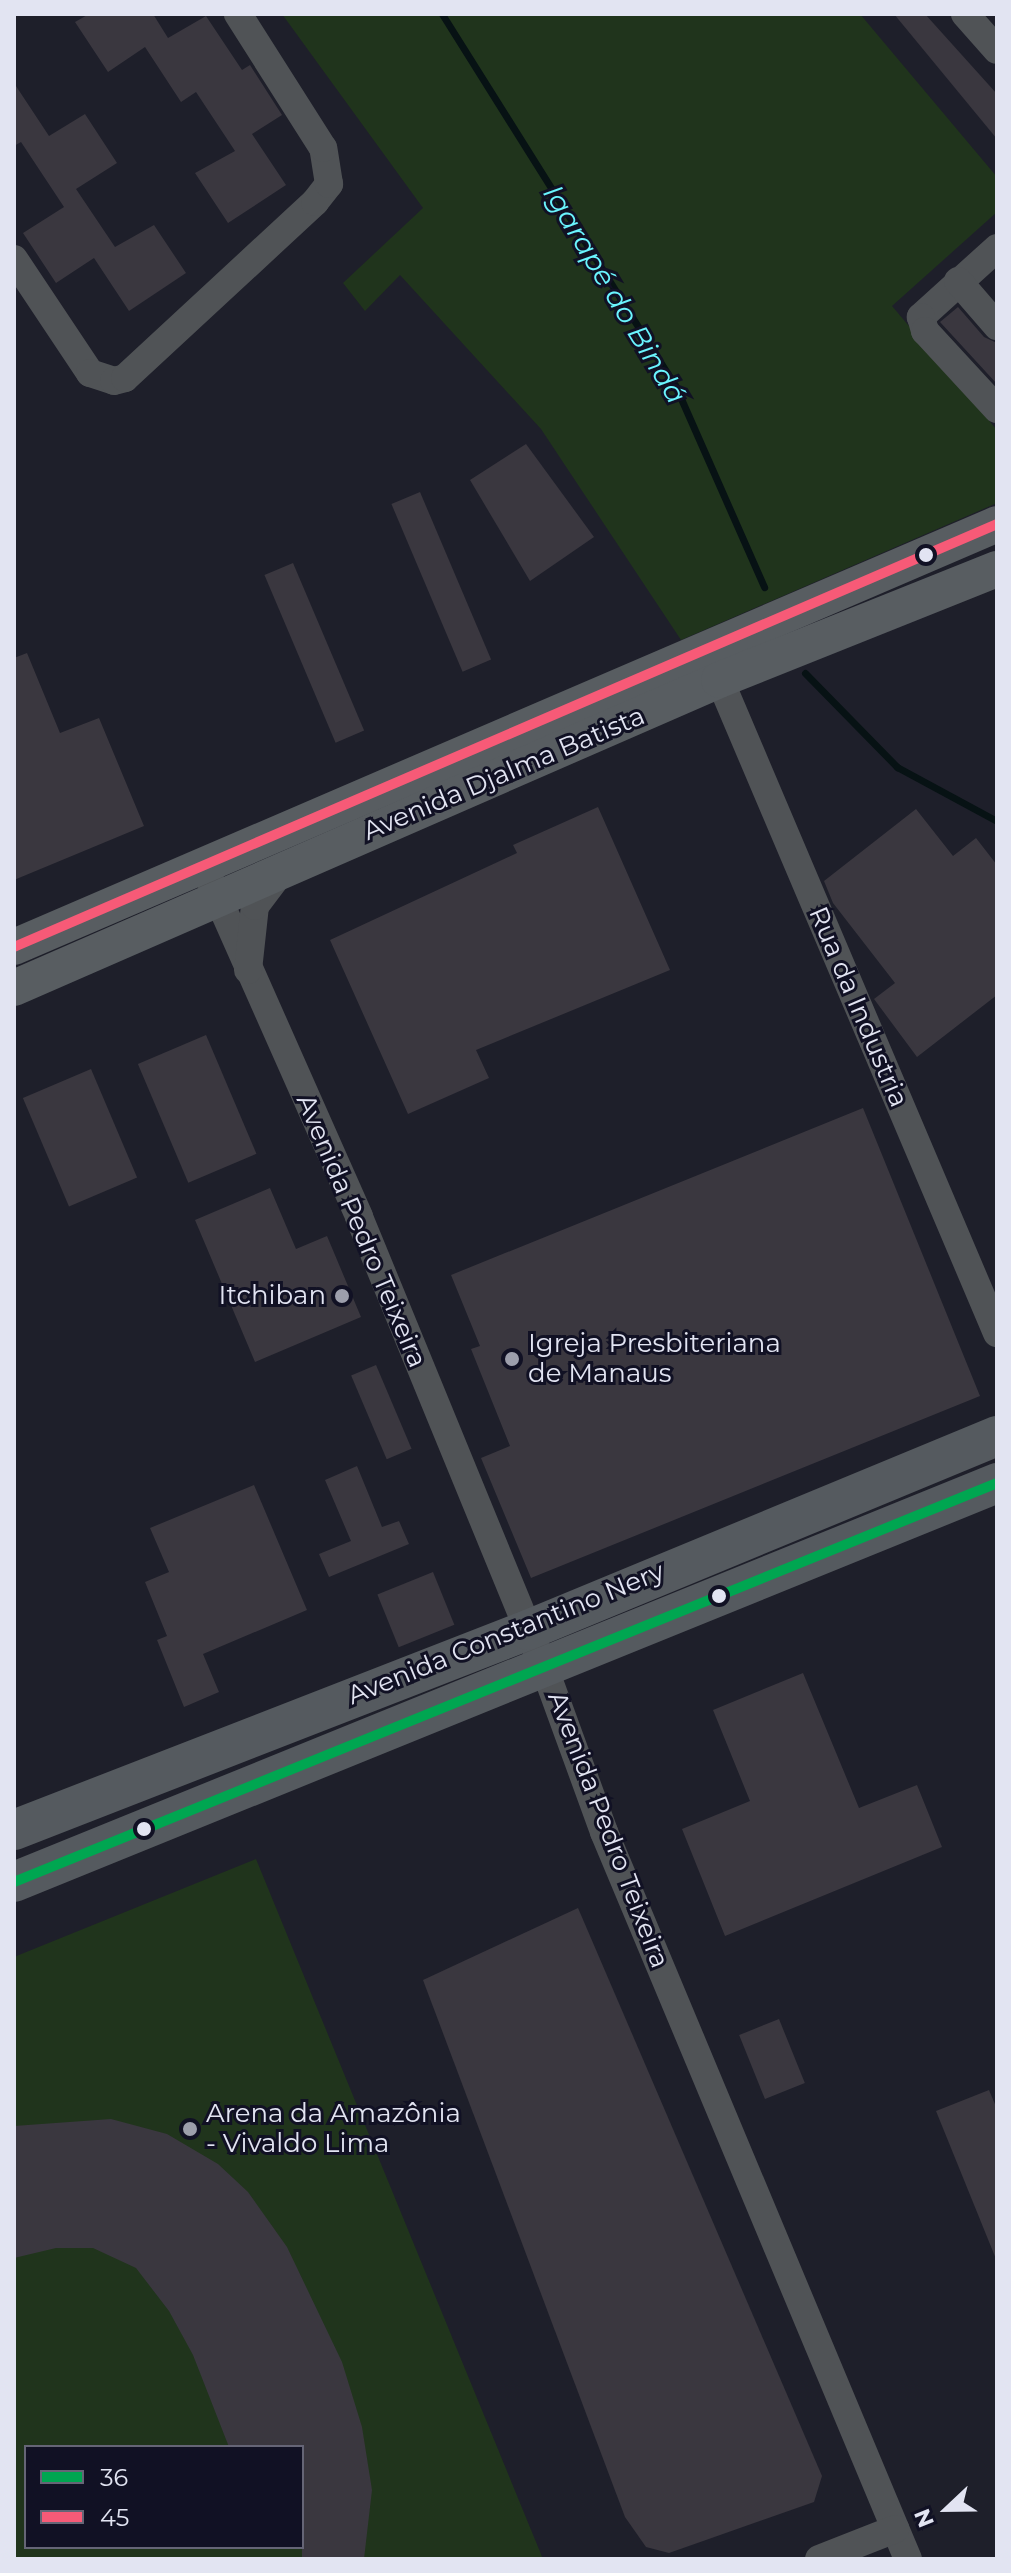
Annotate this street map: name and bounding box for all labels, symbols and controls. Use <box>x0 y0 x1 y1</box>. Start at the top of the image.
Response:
water label: Igarapé do Bindá <box>536 179 694 409</box>
unlabelled marker <box>918 547 934 563</box>
street label: Avenida Djalma Batista <box>358 700 650 848</box>
street label: Rua da Industria <box>802 902 914 1112</box>
street label: Avenida Pedro Teixeira <box>289 1090 433 1372</box>
place label: Itchiban <box>219 1280 326 1312</box>
marker: Itchiban <box>333 1287 351 1305</box>
place label: Igreja Presbiteriana de Manaus <box>528 1328 781 1390</box>
marker: Igreja Presbiteriana de Manaus <box>503 1350 521 1368</box>
street label: Avenida Constantino Nery <box>343 1556 669 1712</box>
unlabelled marker <box>711 1588 727 1604</box>
street label: Avenida Pedro Teixeira <box>541 1687 675 1973</box>
unlabelled marker <box>136 1821 152 1837</box>
place label: Arena da Amazônia - Vivaldo Lima <box>206 2098 461 2160</box>
marker: Arena da Amazônia - Vivaldo Lima <box>181 2120 199 2138</box>
legend <box>24 2445 304 2549</box>
text: 36 <box>100 2463 128 2492</box>
north arrow <box>907 2469 987 2549</box>
text: 45 <box>100 2503 129 2532</box>
text: N <box>908 2505 940 2531</box>

